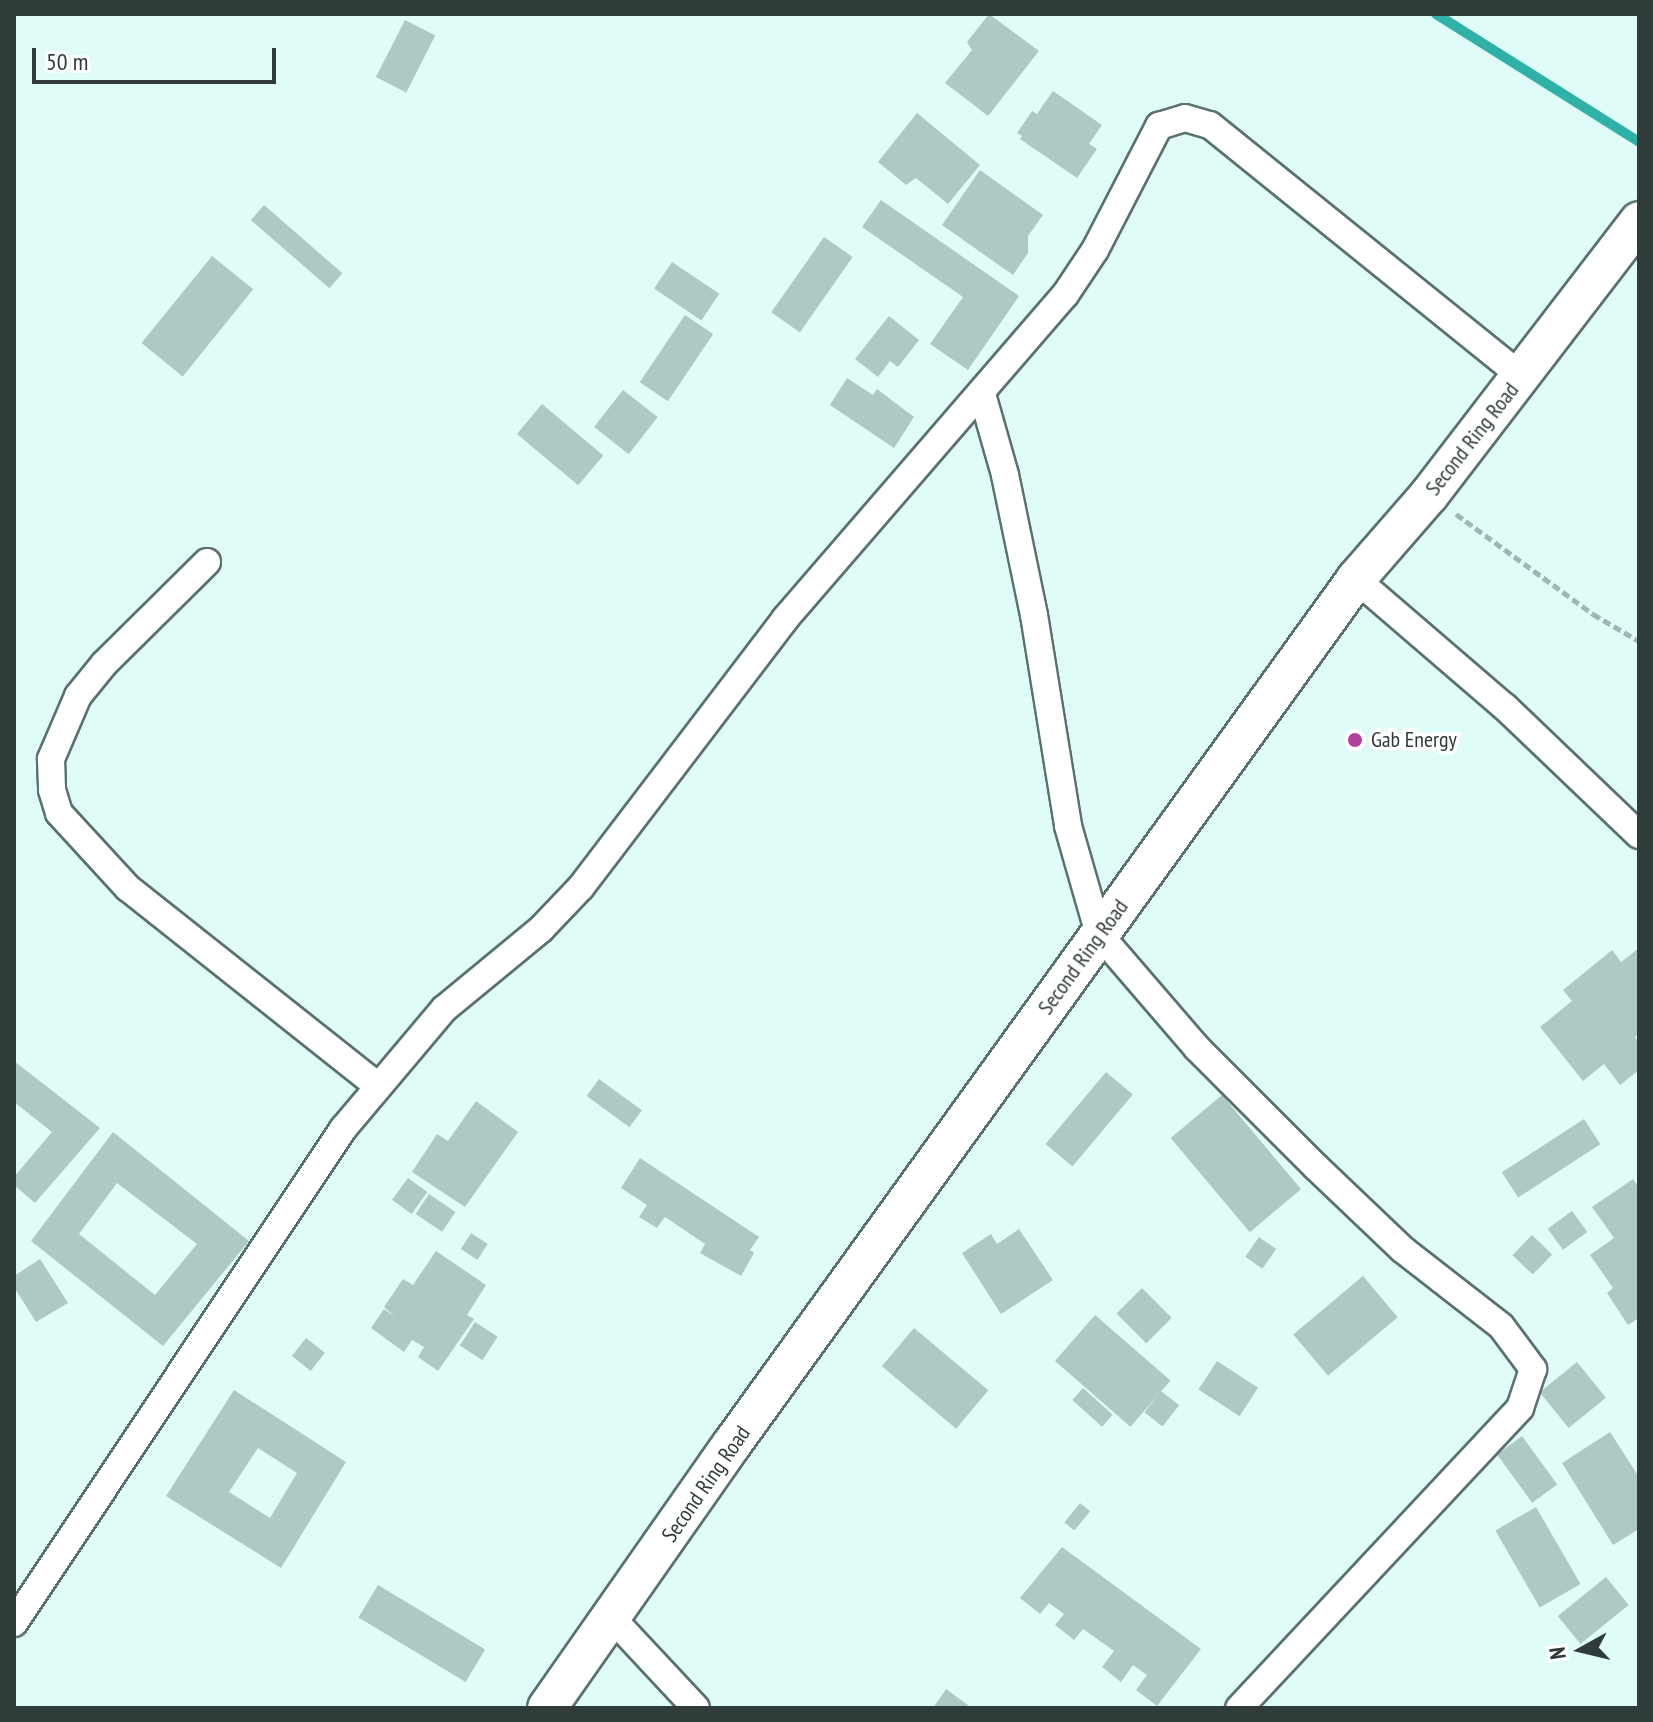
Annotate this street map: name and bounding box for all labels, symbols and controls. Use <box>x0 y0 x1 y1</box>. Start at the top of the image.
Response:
scale bar <box>36 32 280 82</box>
text: 50 m <box>46 46 88 77</box>
street label: Second Ring Road <box>1420 377 1524 501</box>
place label: Gab Energy <box>1371 727 1457 753</box>
marker: Gab Energy <box>1346 731 1364 749</box>
street label: Second Ring Road <box>1032 894 1134 1020</box>
street label: Second Ring Road <box>656 1421 756 1547</box>
north arrow <box>1541 1610 1621 1690</box>
text: N <box>1543 1646 1572 1661</box>

